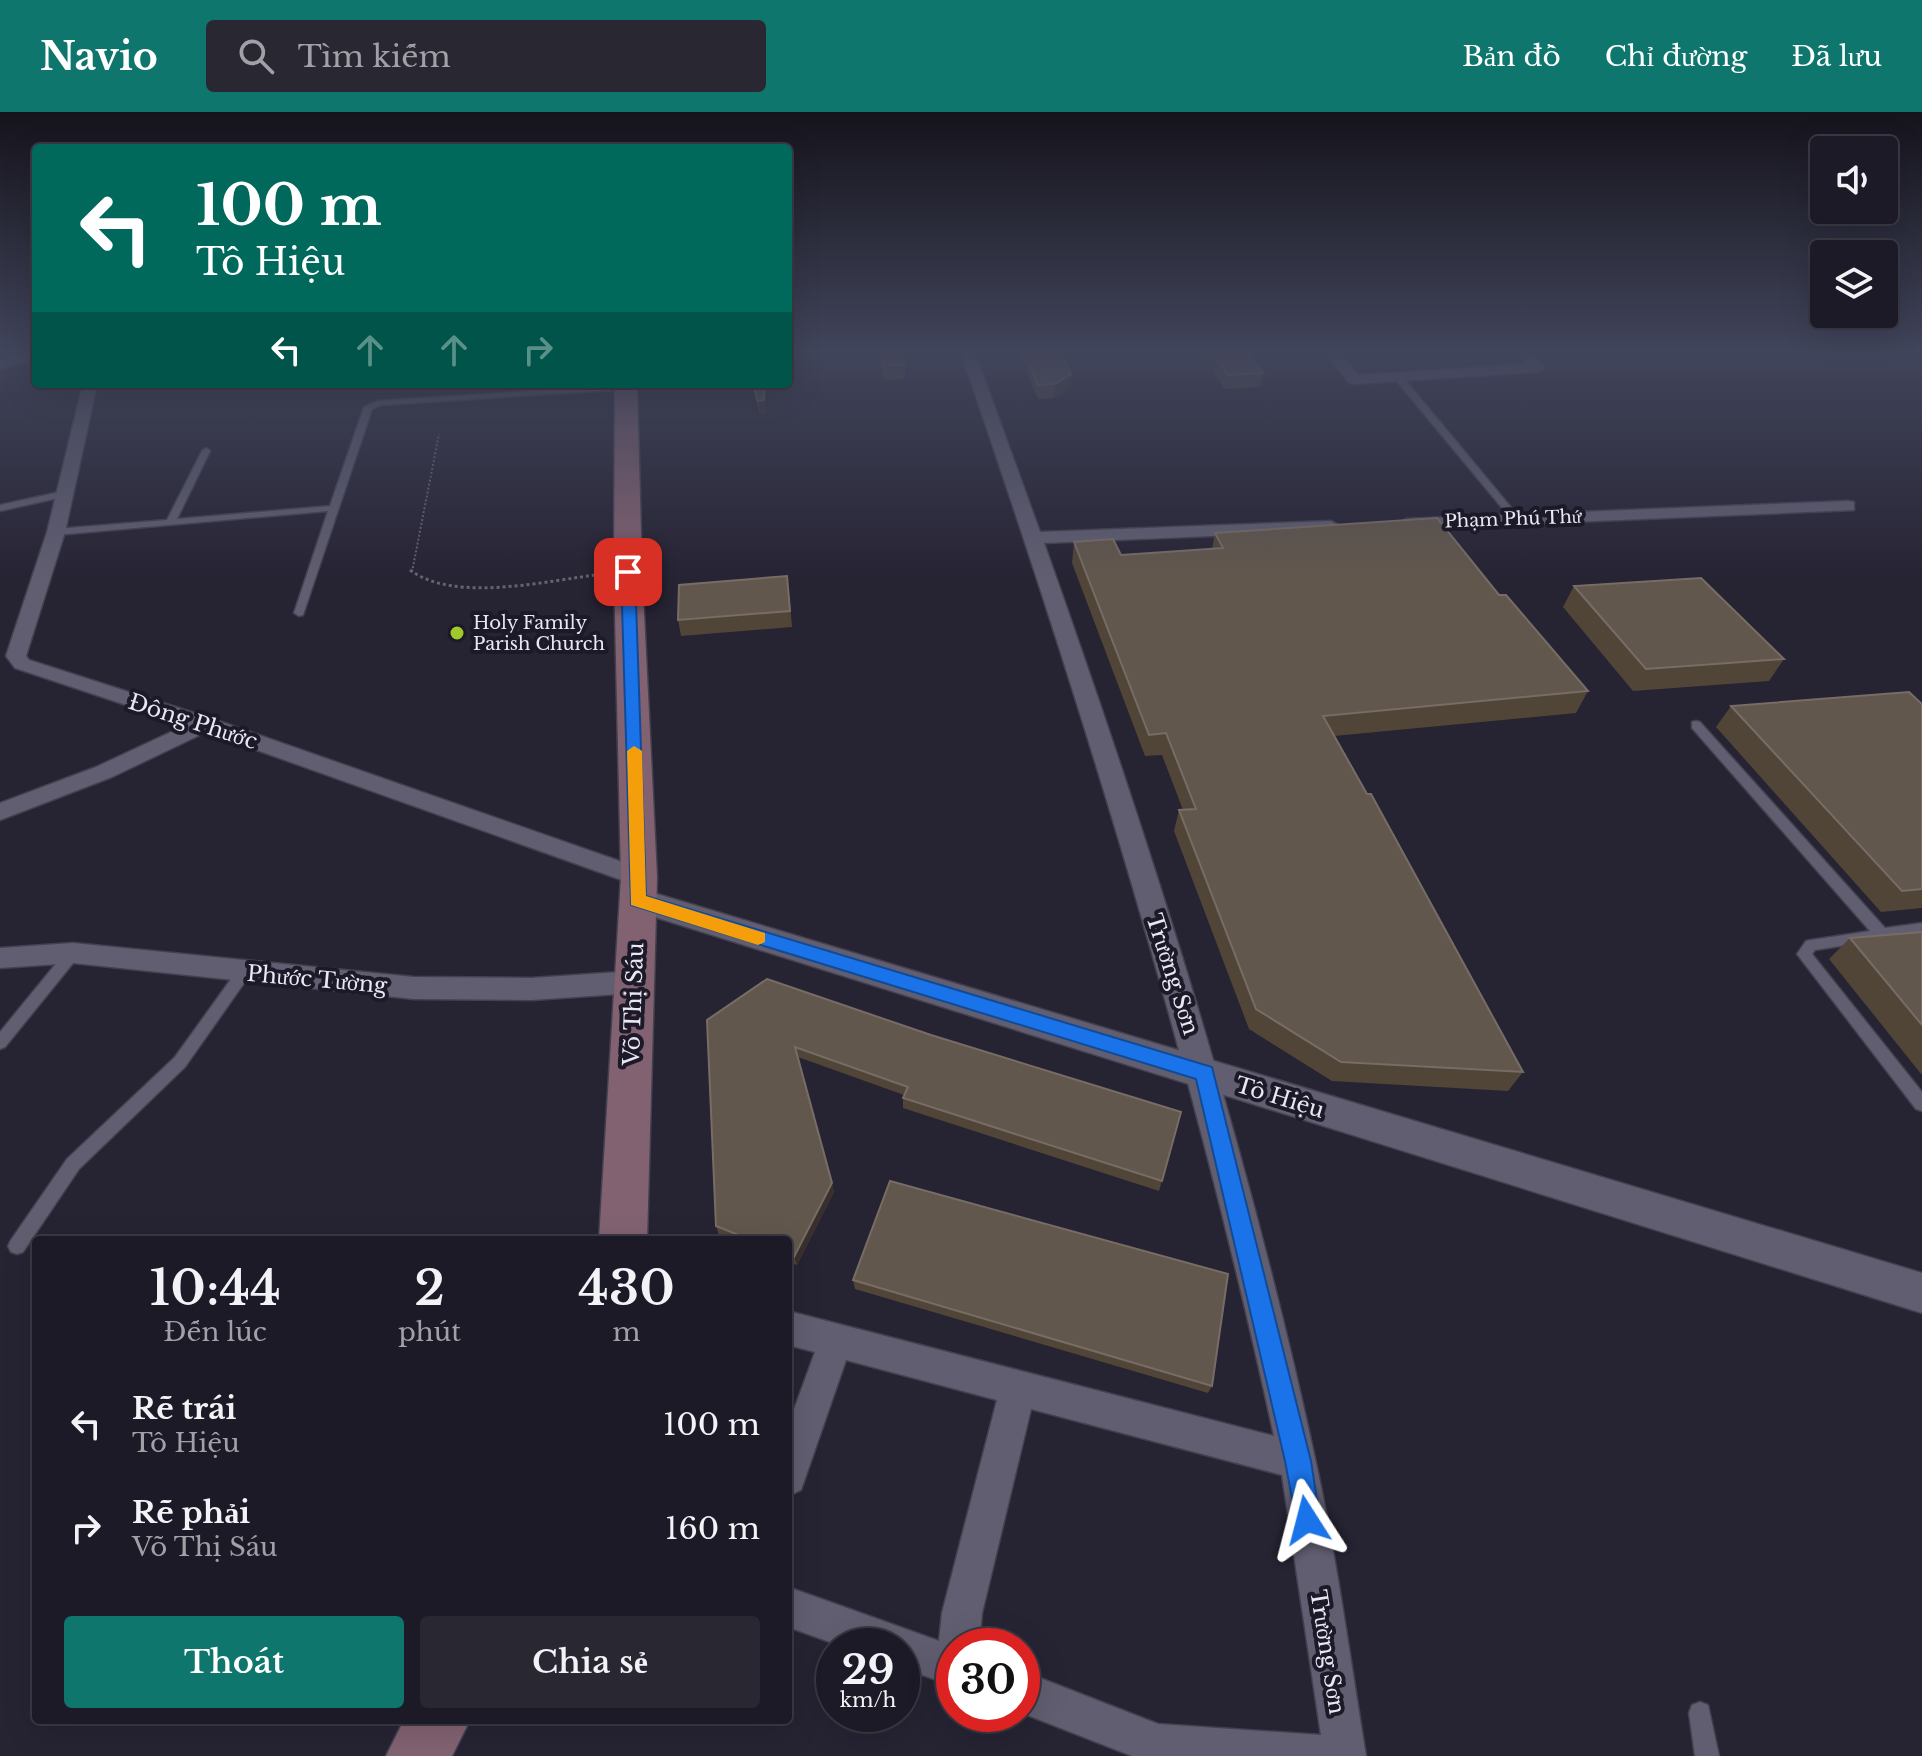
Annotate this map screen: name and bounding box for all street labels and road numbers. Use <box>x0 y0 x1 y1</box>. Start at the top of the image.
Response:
street label: Phạm Phú Thứ <box>1444 506 1583 532</box>
street label: Đông Phước <box>125 688 261 755</box>
street label: Trường Sơn <box>1140 910 1205 1038</box>
street label: Võ Thị Sáu <box>618 942 649 1067</box>
street label: Phước Tường <box>246 960 389 999</box>
street label: Tô Hiệu <box>1232 1071 1328 1124</box>
street label: Trường Sơn <box>1304 1588 1351 1716</box>

